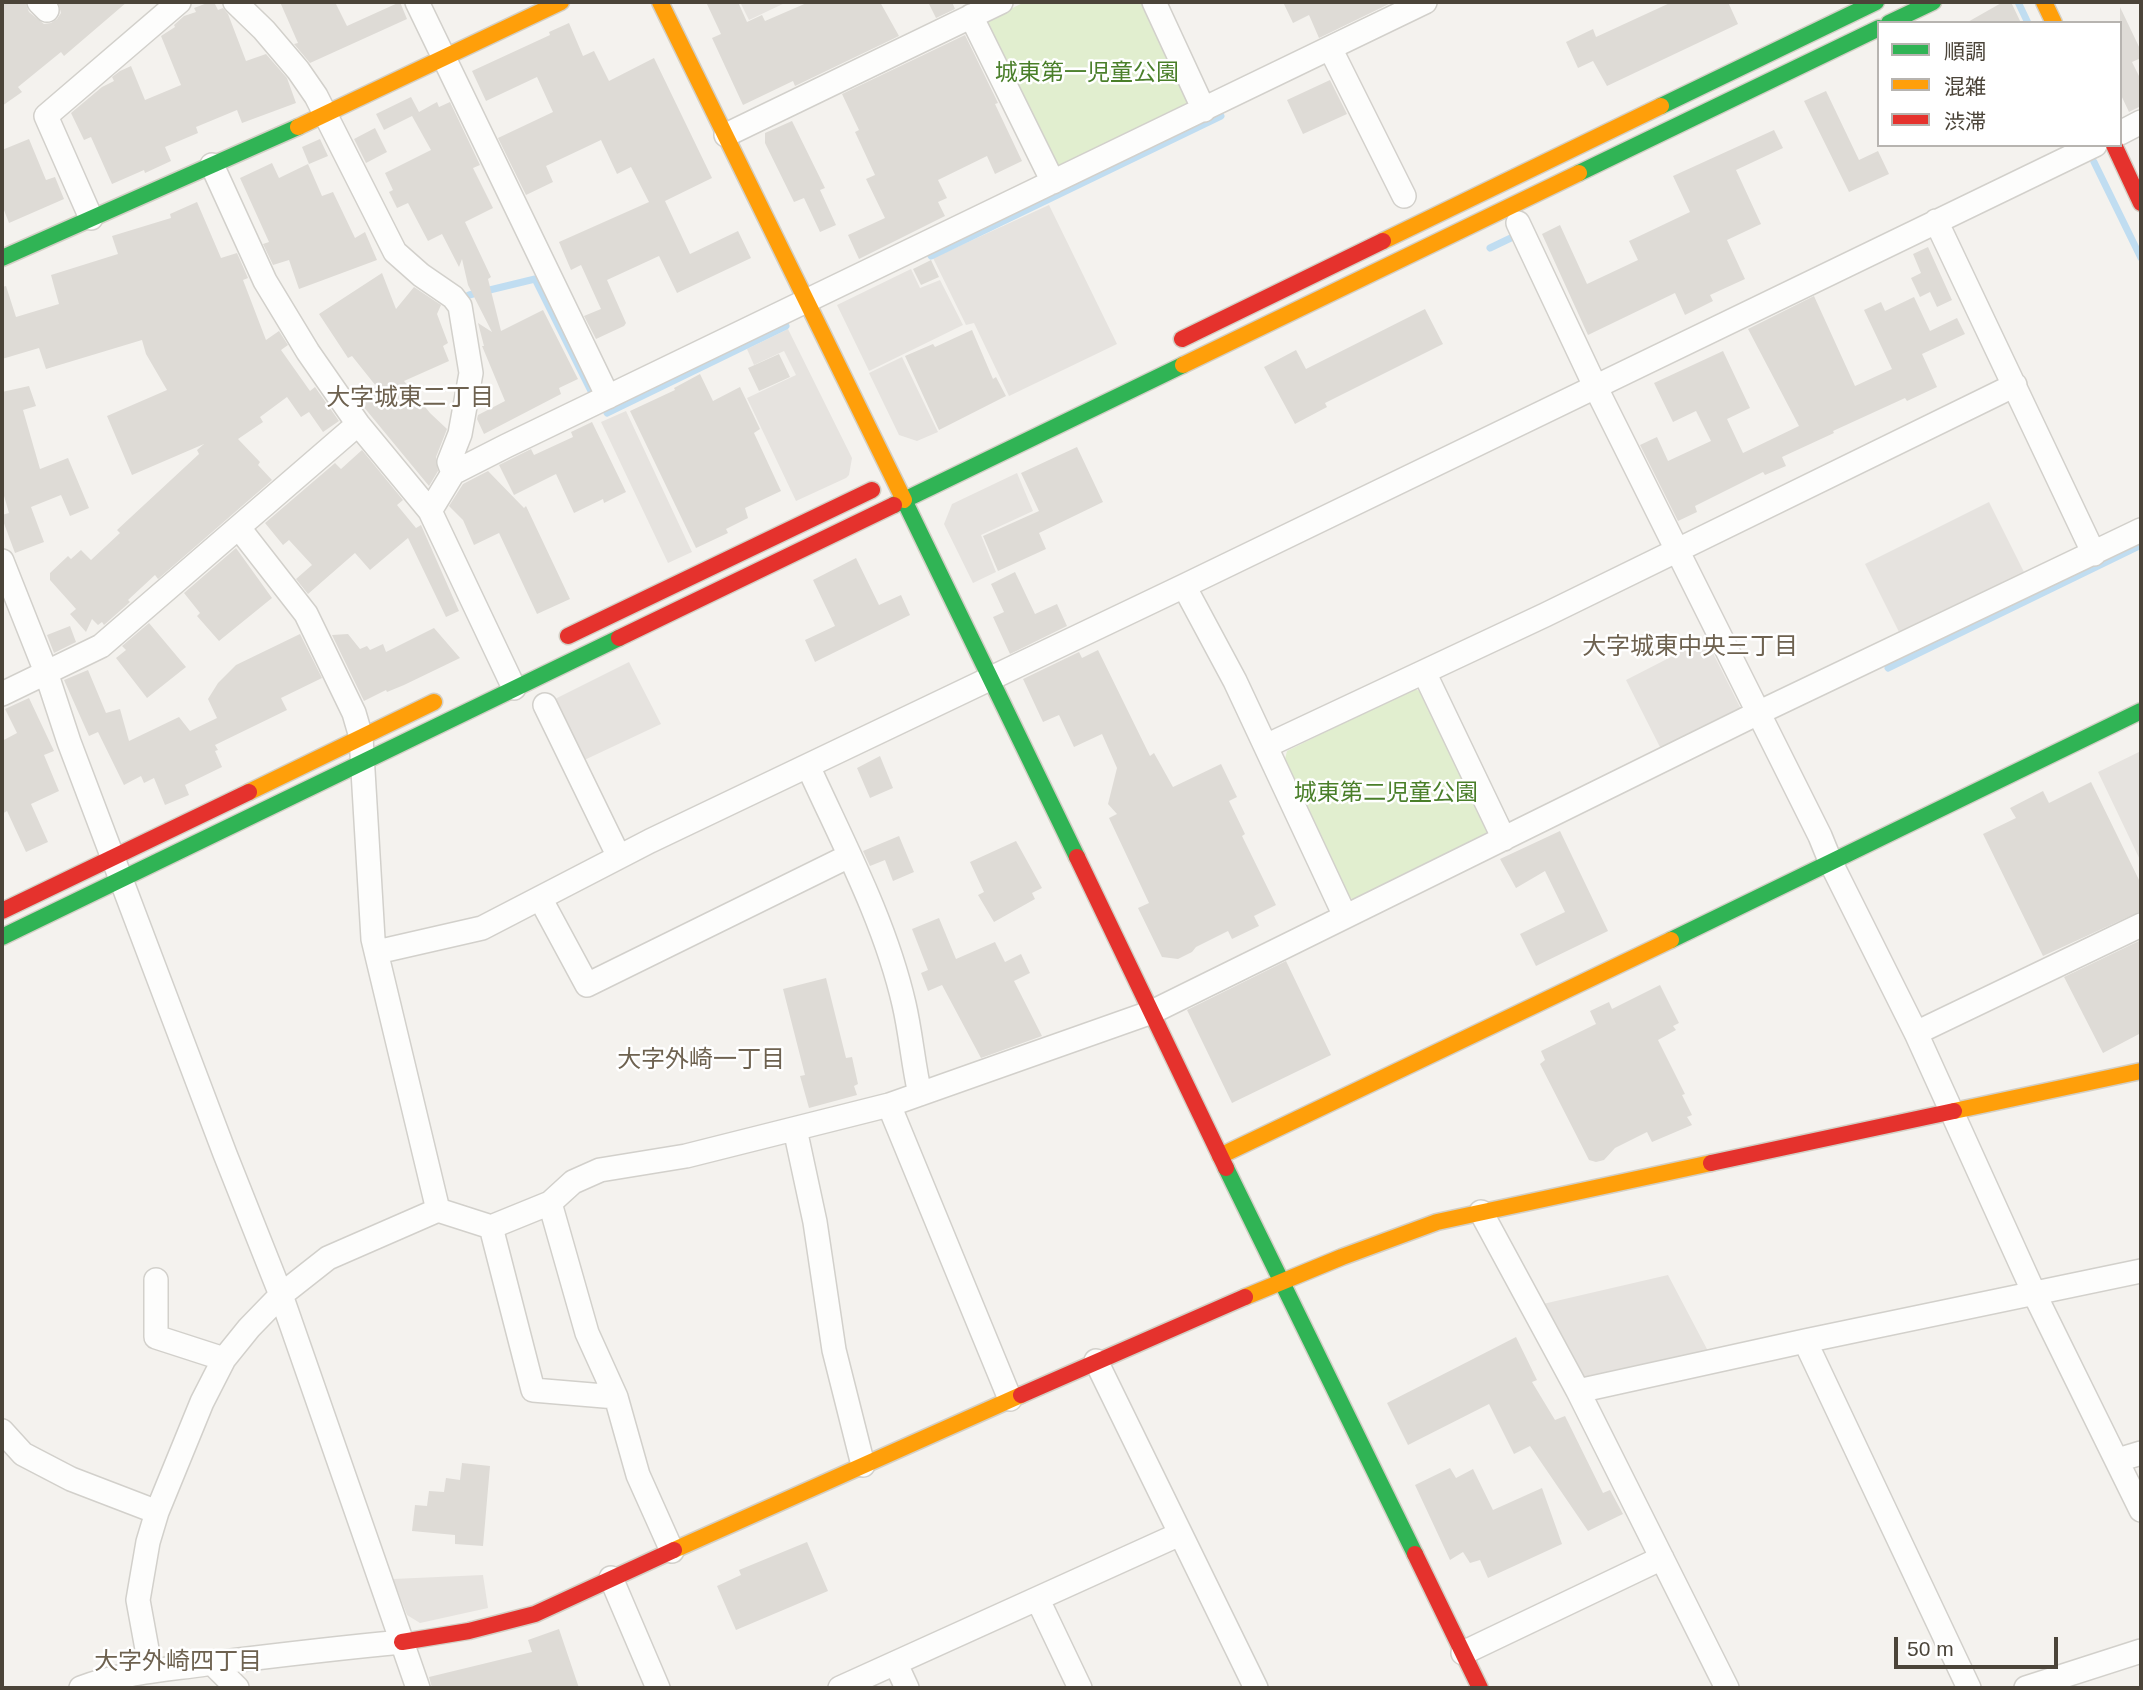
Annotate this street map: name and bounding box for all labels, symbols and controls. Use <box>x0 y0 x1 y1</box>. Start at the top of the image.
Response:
legend <box>1877 21 2122 147</box>
text: 順調 <box>1944 40 1986 63</box>
park label: 城東第一児童公園 <box>995 60 1179 88</box>
text: 混雑 <box>1944 75 1986 98</box>
text: 渋滞 <box>1944 110 1986 133</box>
district label: 大字城東二丁目 <box>326 384 494 412</box>
district label: 大字城東中央三丁目 <box>1582 633 1798 661</box>
park label: 城東第二児童公園 <box>1294 780 1478 808</box>
district label: 大字外崎一丁目 <box>617 1046 785 1074</box>
scale bar <box>1898 1624 2062 1668</box>
text: 50 m <box>1907 1637 1954 1660</box>
district label: 大字外崎四丁目 <box>94 1648 262 1676</box>

